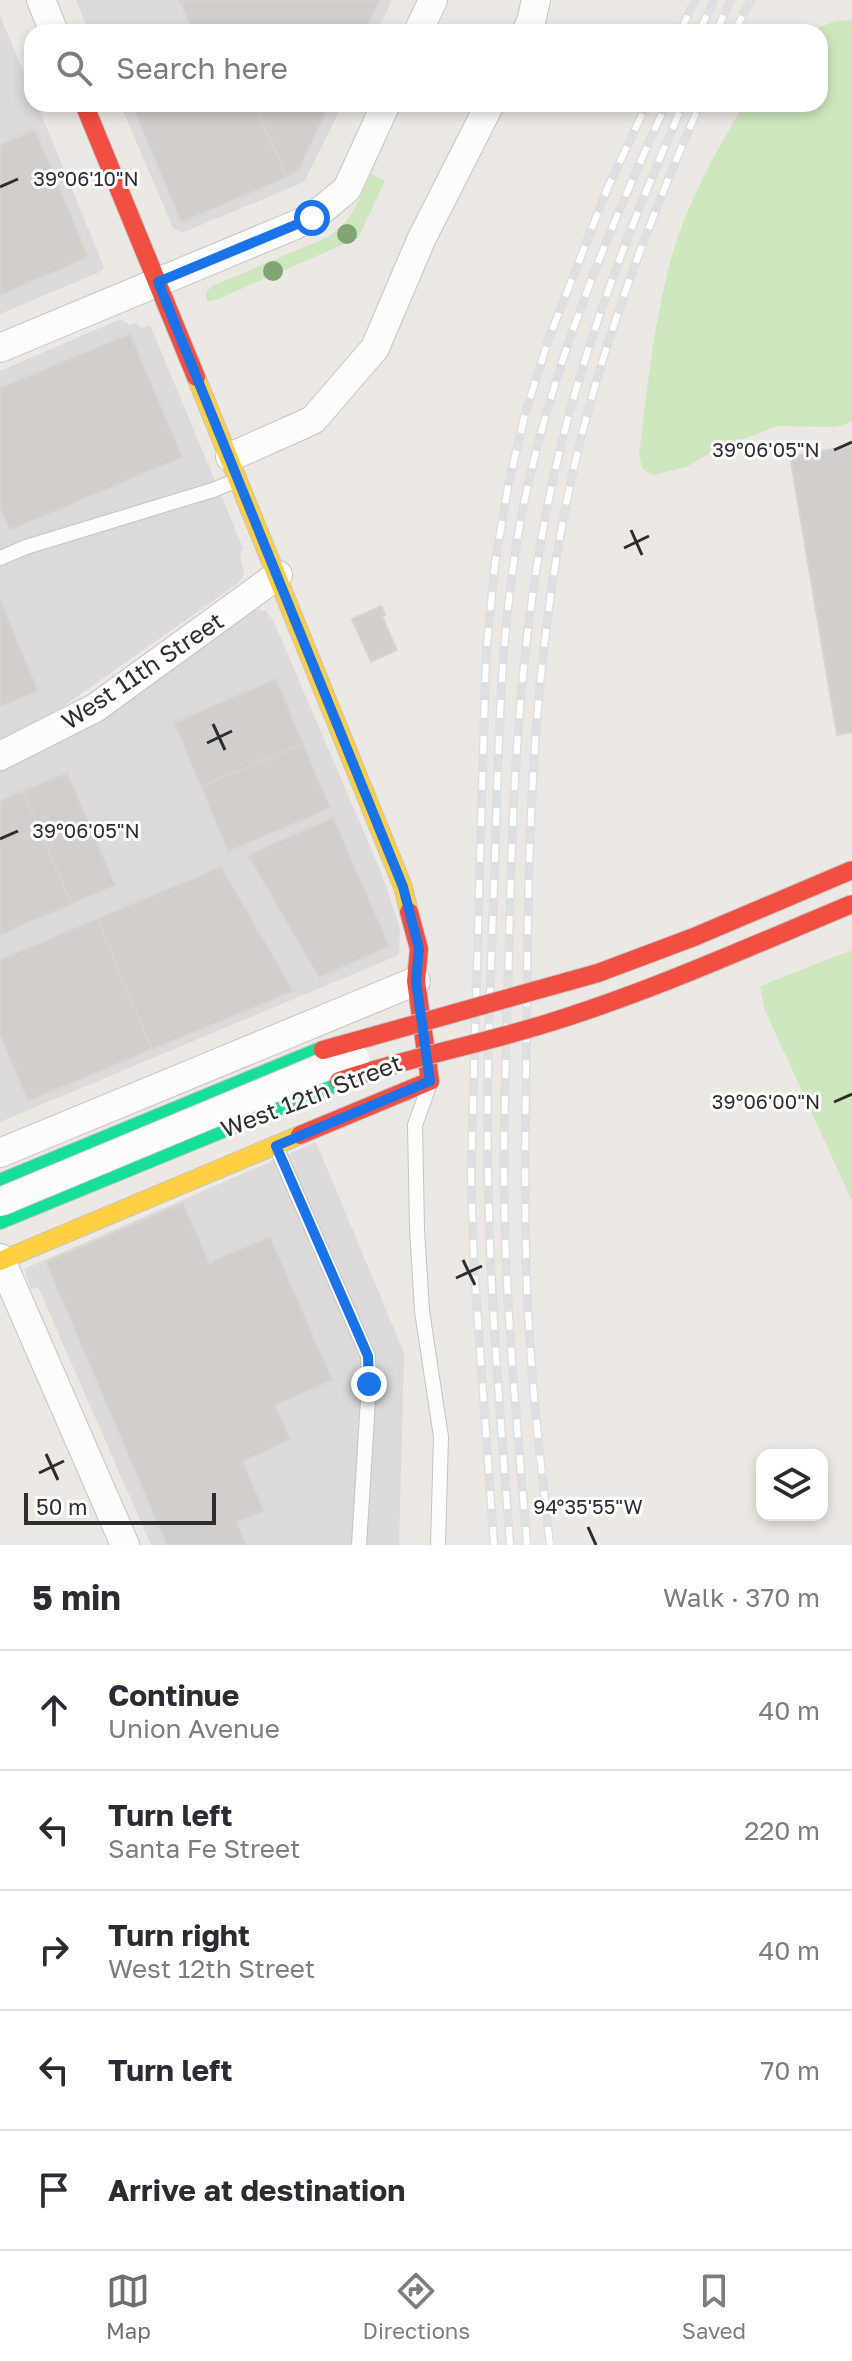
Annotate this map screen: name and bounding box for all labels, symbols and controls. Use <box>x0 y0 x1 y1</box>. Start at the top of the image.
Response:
search box <box>24 24 828 112</box>
icon: search <box>52 46 96 90</box>
text: Search here <box>116 50 288 86</box>
text: 39°06'10"N <box>33 166 139 190</box>
route start <box>294 200 330 236</box>
text: 39°06'05"N <box>712 437 820 461</box>
street label: West 11th Street <box>56 605 228 735</box>
text: 39°06'05"N <box>32 818 140 842</box>
street label: West 12th Street <box>217 1047 405 1143</box>
text: 39°06'00"N <box>712 1089 820 1113</box>
route end <box>351 1366 387 1402</box>
map controls <box>756 1449 828 1521</box>
button: layers <box>756 1449 828 1521</box>
scale bar <box>24 1489 216 1525</box>
text: 50 m <box>36 1493 87 1520</box>
text: 94°35'55"W <box>533 1494 643 1518</box>
text: 5 min <box>32 1577 121 1617</box>
text: Walk · 370 m <box>663 1582 820 1613</box>
text: Continue <box>108 1677 239 1713</box>
icon: ahead <box>32 1688 76 1732</box>
text: 40 m <box>759 1695 820 1726</box>
text: Union Avenue <box>108 1713 280 1744</box>
text: Turn left <box>108 1797 233 1833</box>
icon: left <box>32 1808 76 1852</box>
text: 220 m <box>744 1815 820 1846</box>
text: Santa Fe Street <box>108 1833 300 1864</box>
text: Turn right <box>108 1917 250 1953</box>
icon: right <box>32 1928 76 1972</box>
text: 40 m <box>759 1935 820 1966</box>
text: West 12th Street <box>108 1953 315 1984</box>
icon: left <box>32 2048 76 2092</box>
text: Turn left <box>108 2052 233 2088</box>
text: 70 m <box>761 2055 820 2086</box>
icon: arrive <box>32 2168 76 2212</box>
text: Arrive at destination <box>108 2172 405 2208</box>
tab: Map <box>106 2269 151 2344</box>
tab: Directions <box>363 2269 470 2344</box>
tab: Saved <box>682 2269 746 2344</box>

